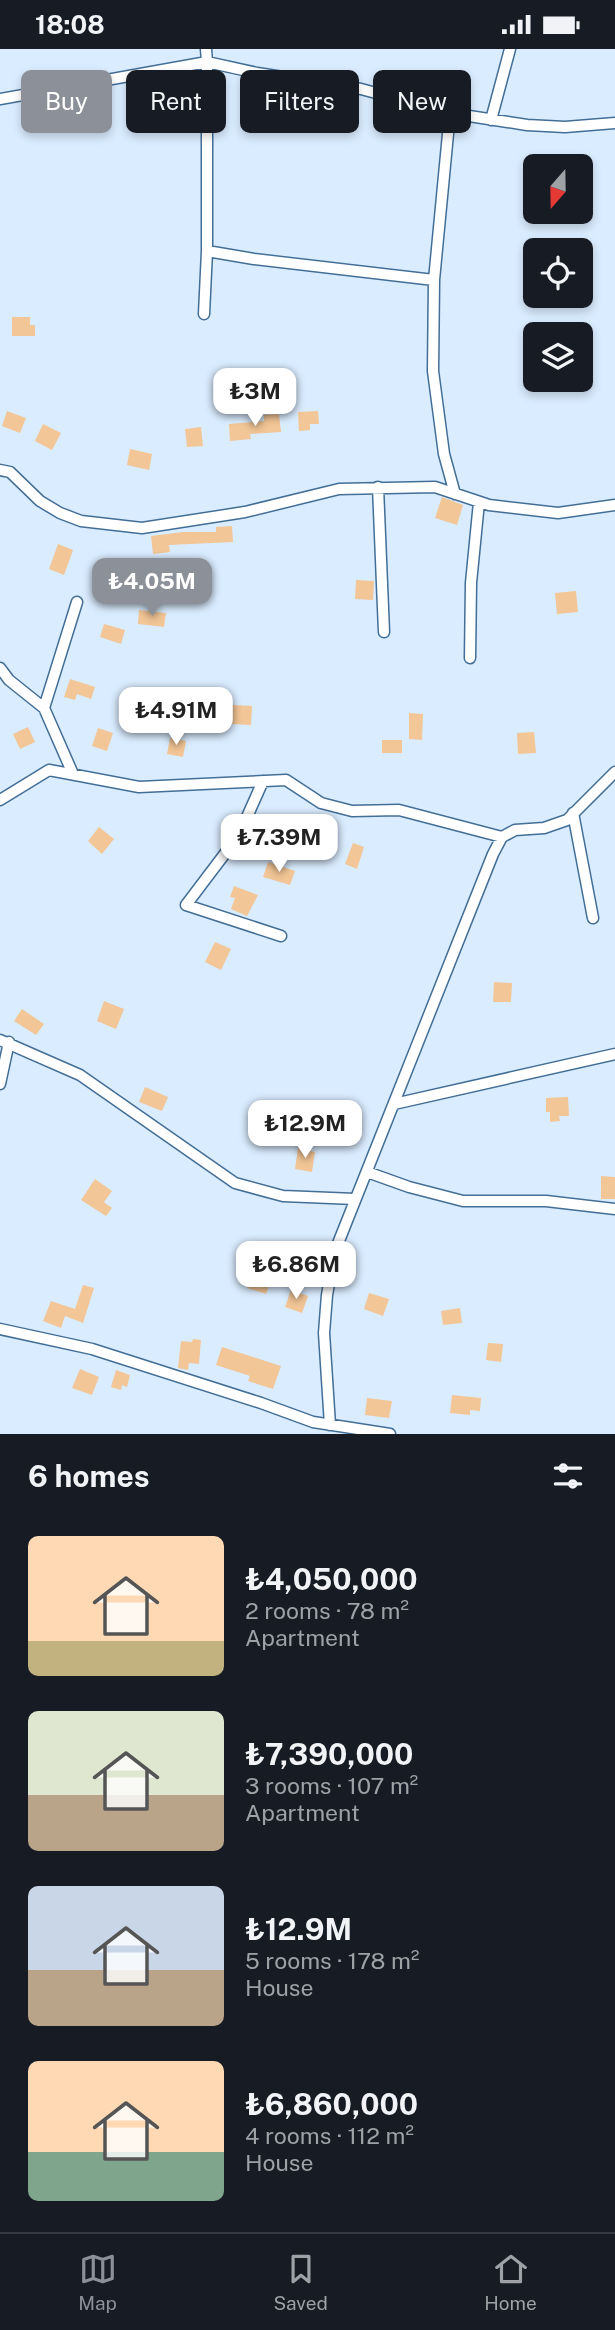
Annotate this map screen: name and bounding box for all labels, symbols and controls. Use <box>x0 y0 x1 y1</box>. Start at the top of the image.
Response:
text: 18:08 <box>35 9 105 40</box>
chip: Buy <box>21 70 112 133</box>
chip: Rent <box>126 70 226 133</box>
chip: Filters <box>240 70 359 133</box>
chip: New <box>373 70 471 133</box>
north arrow <box>523 154 593 224</box>
map controls <box>523 154 593 392</box>
button: locate <box>523 238 593 308</box>
button: layers <box>523 322 593 392</box>
pin: ₺3M <box>221 369 289 428</box>
text: ₺3M <box>229 377 281 404</box>
pin: ₺4.05M <box>95 559 209 618</box>
text: ₺4.05M <box>108 567 196 594</box>
pin: ₺4.91M <box>119 687 233 747</box>
text: ₺4.91M <box>135 696 217 723</box>
pin: ₺7.39M <box>222 815 336 874</box>
text: ₺7.39M <box>237 823 321 850</box>
pin: ₺12.9M <box>248 1101 362 1160</box>
text: ₺12.9M <box>264 1109 346 1136</box>
pin: ₺6.86M <box>239 1241 353 1301</box>
text: ₺6.86M <box>252 1250 340 1277</box>
icon: filters <box>549 1457 587 1495</box>
text: 6 homes <box>28 1458 150 1494</box>
text: ₺4,050,000 <box>245 1561 418 1597</box>
icon: home <box>84 1564 168 1648</box>
text: 2 rooms · 78 m² <box>245 1597 409 1624</box>
text: Apartment <box>245 1624 360 1651</box>
text: ₺7,390,000 <box>245 1736 413 1772</box>
icon: home <box>84 1739 168 1823</box>
text: 3 rooms · 107 m² <box>245 1772 418 1799</box>
text: Apartment <box>245 1799 360 1826</box>
text: ₺12.9M <box>245 1911 352 1947</box>
icon: home <box>84 1914 168 1998</box>
text: 5 rooms · 178 m² <box>245 1947 419 1974</box>
text: House <box>245 1974 313 2001</box>
text: ₺6,860,000 <box>245 2086 418 2122</box>
icon: home <box>84 2089 168 2173</box>
text: 4 rooms · 112 m² <box>245 2122 414 2149</box>
text: House <box>245 2149 313 2176</box>
tab: Map <box>78 2250 117 2314</box>
tab: Saved <box>273 2250 328 2314</box>
tab: Home <box>484 2250 537 2314</box>

